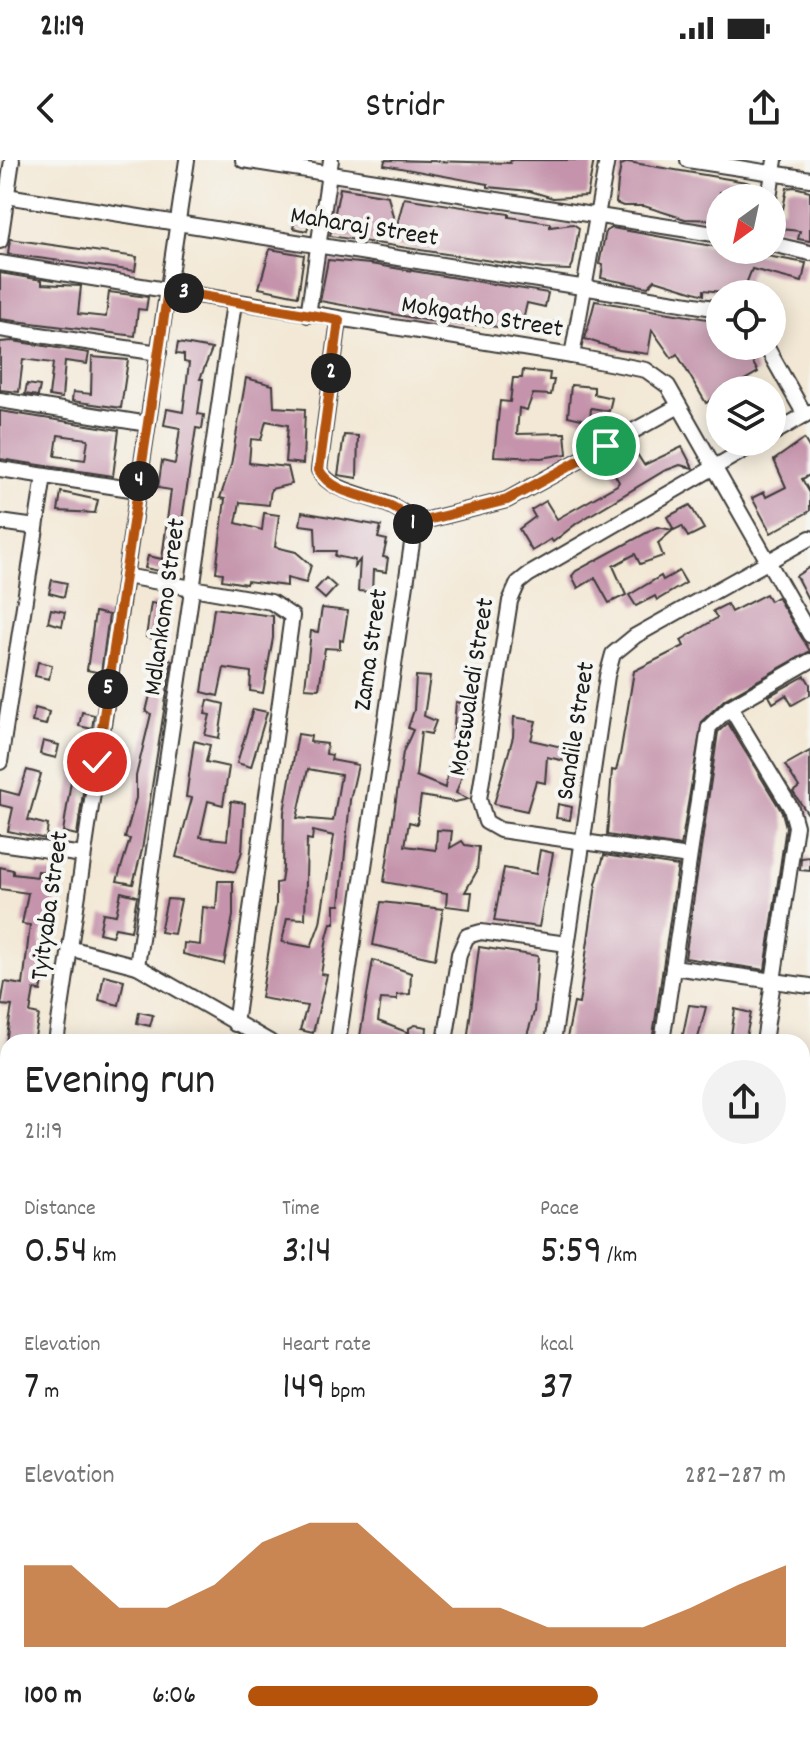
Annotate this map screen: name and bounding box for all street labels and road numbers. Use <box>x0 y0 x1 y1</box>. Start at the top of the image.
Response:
street label: Maharaj Street <box>287 198 441 258</box>
street label: Mokgatho Street <box>398 287 566 349</box>
street label: Mdlankomo Street <box>135 516 197 698</box>
street label: Zama Street <box>345 586 399 713</box>
street label: Motswaledi Street <box>441 595 505 779</box>
street label: Sandile Street <box>548 659 606 803</box>
street label: Tyityaba Street <box>22 828 80 983</box>

